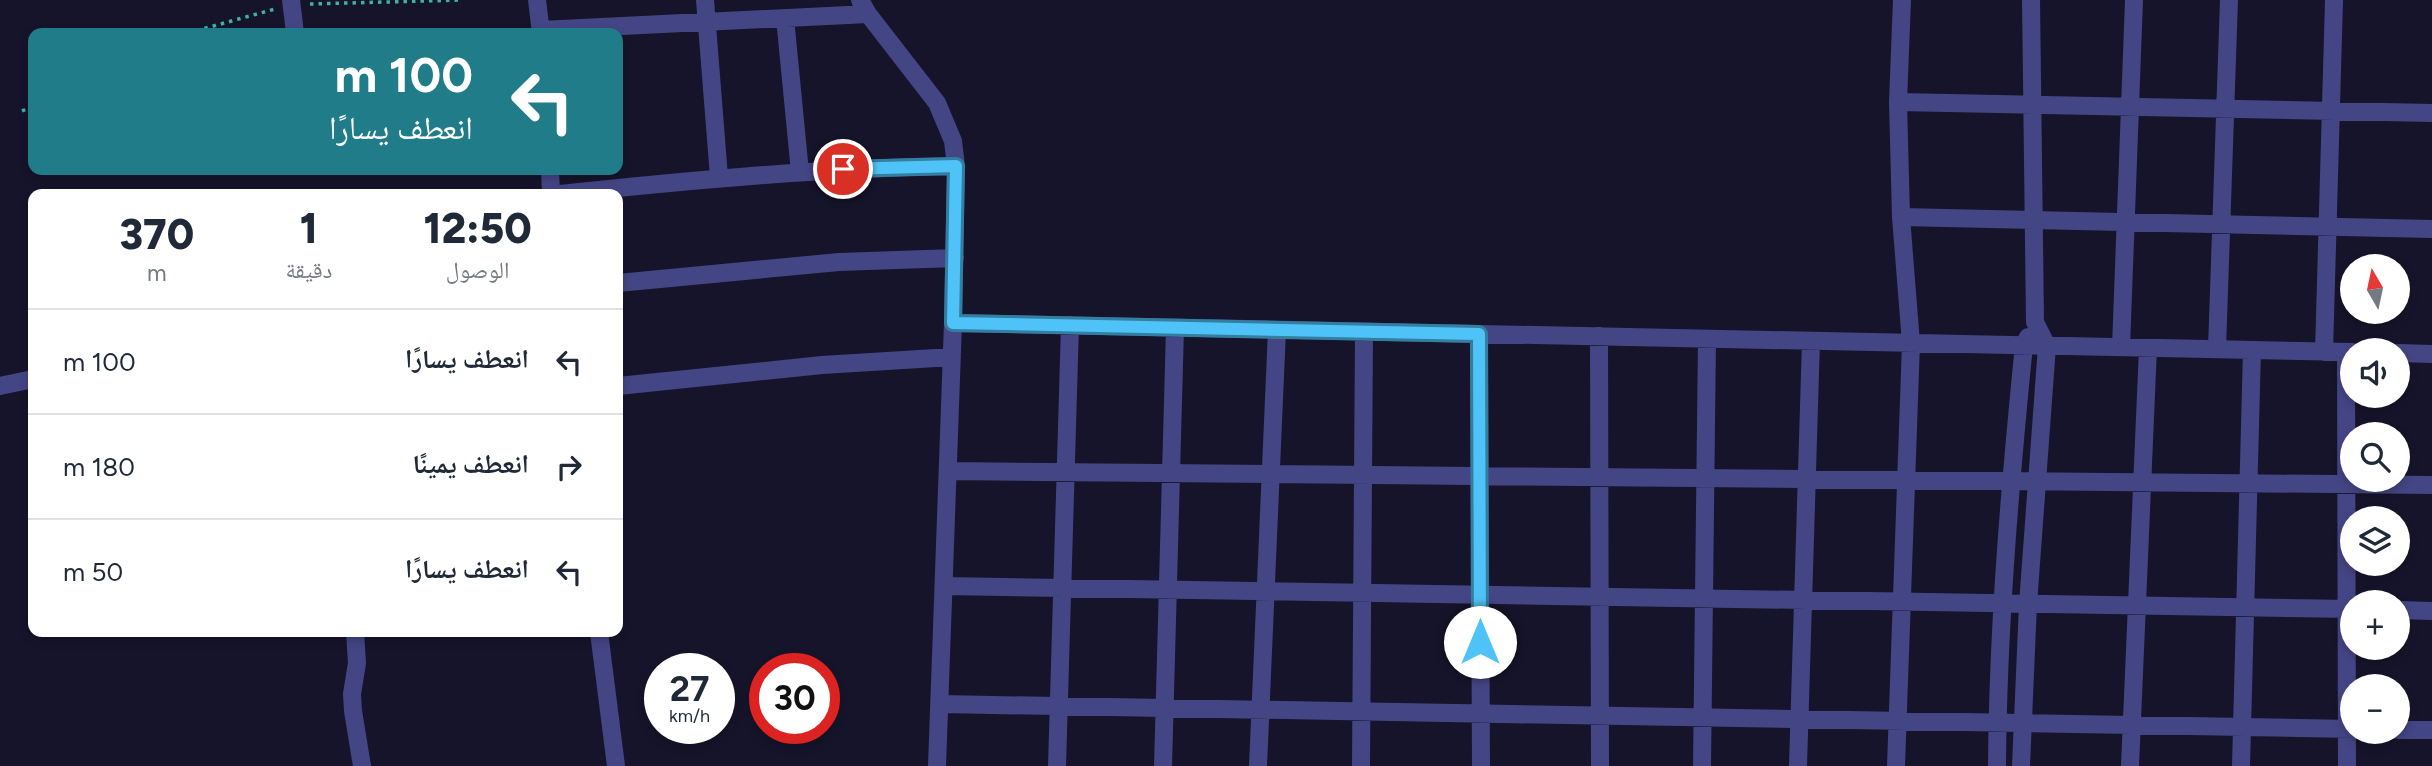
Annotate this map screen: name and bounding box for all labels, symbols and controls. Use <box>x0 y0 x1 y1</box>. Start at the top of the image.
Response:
text: 100 m <box>334 45 473 104</box>
icon: left <box>497 56 588 147</box>
text: انعطف يسارًا <box>329 109 473 147</box>
pin <box>813 139 873 199</box>
icon: arrive <box>824 150 862 188</box>
text: 1 <box>300 203 318 254</box>
text: 12:50 <box>424 203 532 254</box>
text: 370 <box>119 209 194 260</box>
north arrow <box>2340 254 2410 324</box>
map controls <box>2340 254 2410 744</box>
text: دقيقة <box>285 256 332 284</box>
text: الوصول <box>446 256 509 284</box>
text: m <box>147 259 167 287</box>
button: sound <box>2340 338 2410 408</box>
text: انعطف يسارًا <box>405 343 529 375</box>
icon: left <box>550 343 588 381</box>
text: 100 m <box>63 346 136 378</box>
button: search <box>2340 422 2410 492</box>
text: انعطف يمينًا <box>413 448 529 480</box>
icon: right <box>550 448 588 486</box>
text: 180 m <box>63 451 135 483</box>
button: layers <box>2340 506 2410 576</box>
text: انعطف يسارًا <box>405 553 529 585</box>
icon: left <box>550 553 588 591</box>
text: 50 m <box>63 556 123 588</box>
button: + <box>2340 590 2410 660</box>
position arrow <box>1443 605 1517 679</box>
speed limit sign: 30 <box>749 653 840 744</box>
text: 27 <box>670 668 709 710</box>
button: − <box>2340 674 2410 744</box>
text: km/h <box>669 705 710 727</box>

